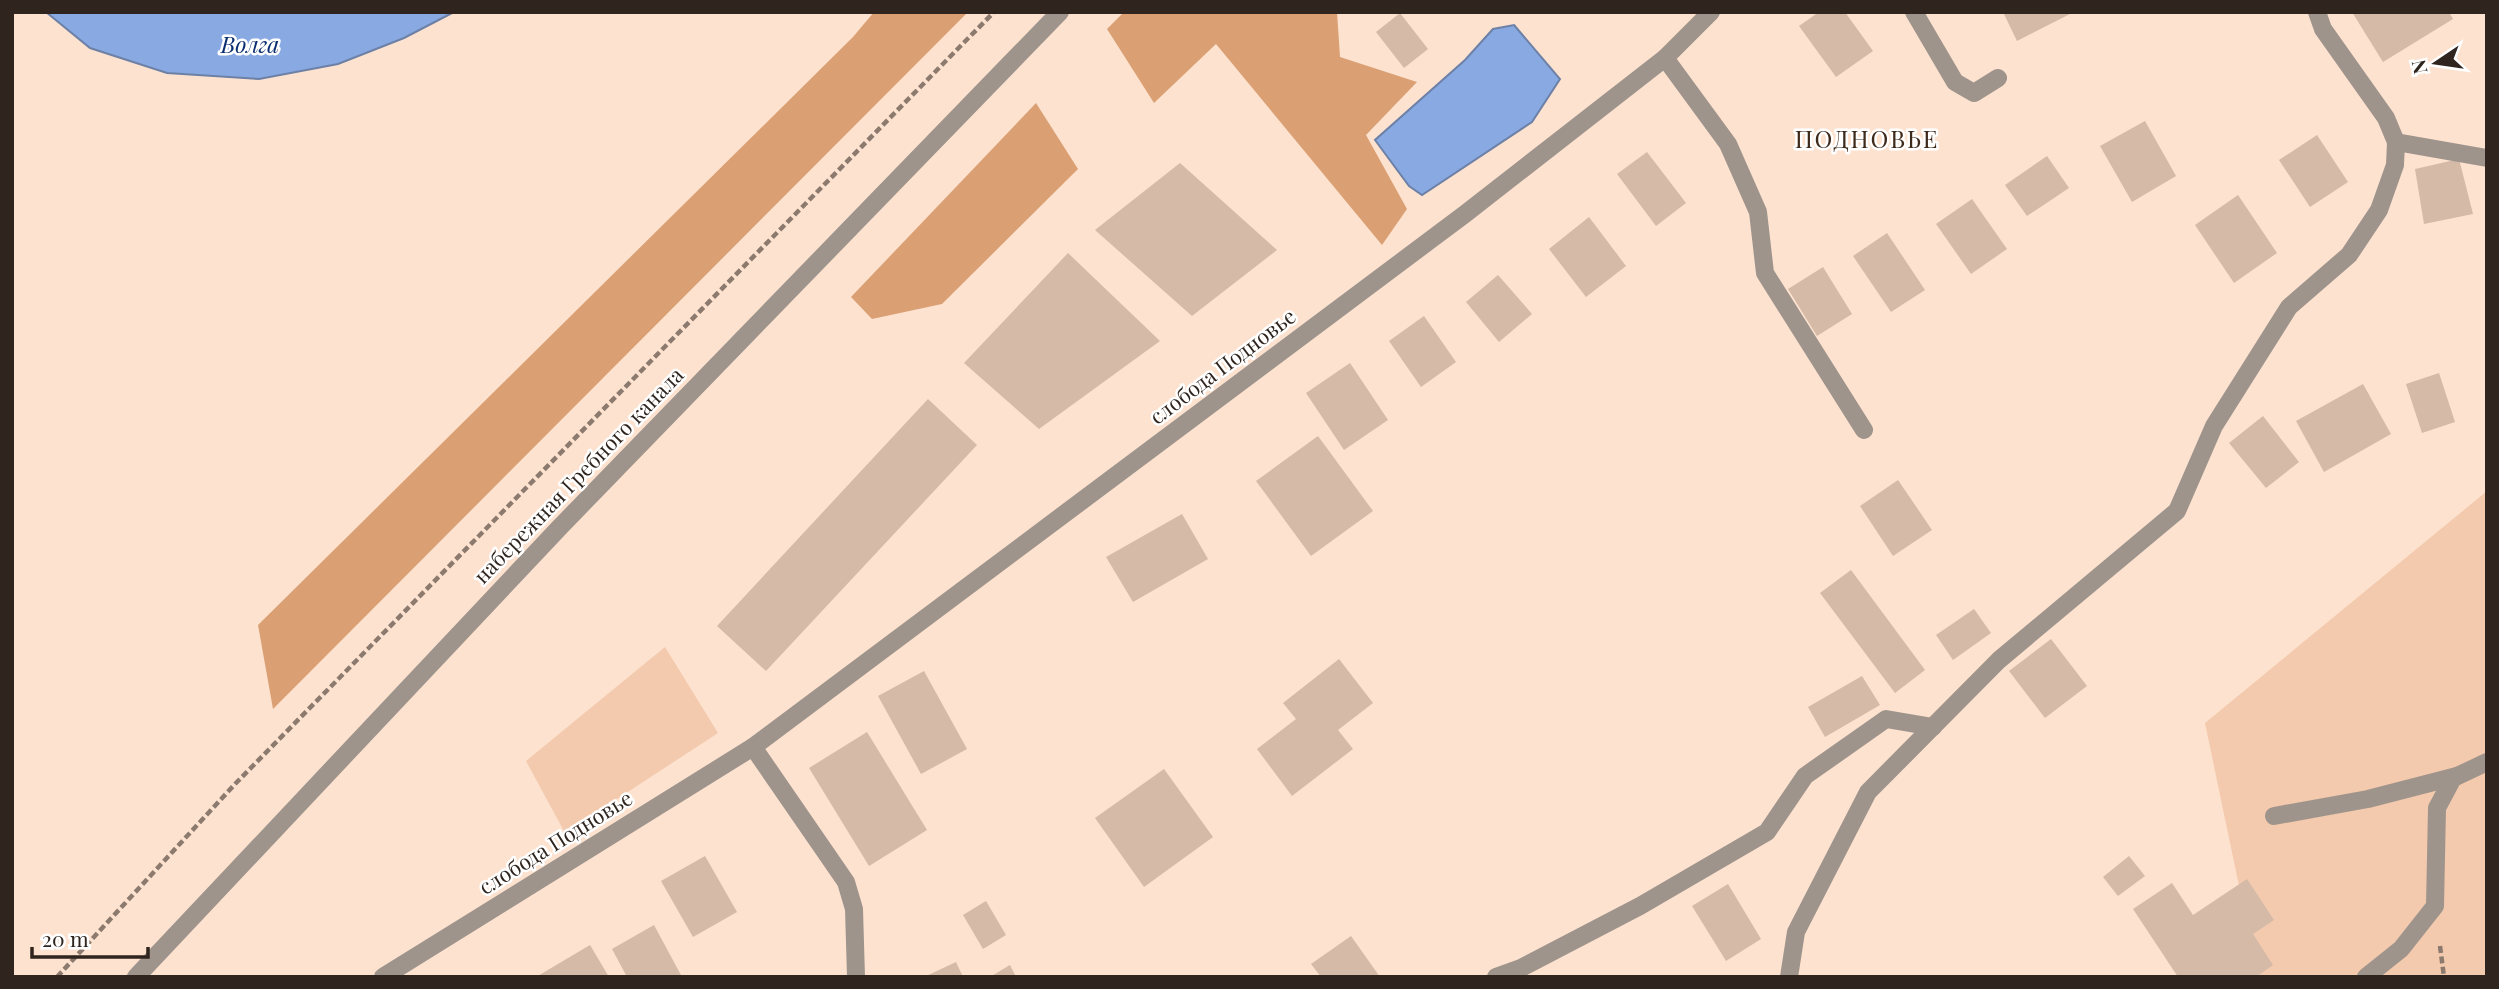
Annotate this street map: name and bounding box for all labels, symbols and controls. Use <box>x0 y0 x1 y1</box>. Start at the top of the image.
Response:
water label: Волга <box>220 28 279 59</box>
north arrow <box>2401 28 2471 98</box>
text: N <box>2404 57 2433 77</box>
district label: ПОДНОВЬЕ <box>1795 122 1939 154</box>
street label: слобода Подновье <box>1143 301 1300 430</box>
street label: набережная Гребного канала <box>467 360 689 589</box>
street label: слобода Подновье <box>473 783 637 900</box>
scale bar <box>32 916 147 960</box>
text: 20 m <box>42 924 89 952</box>

